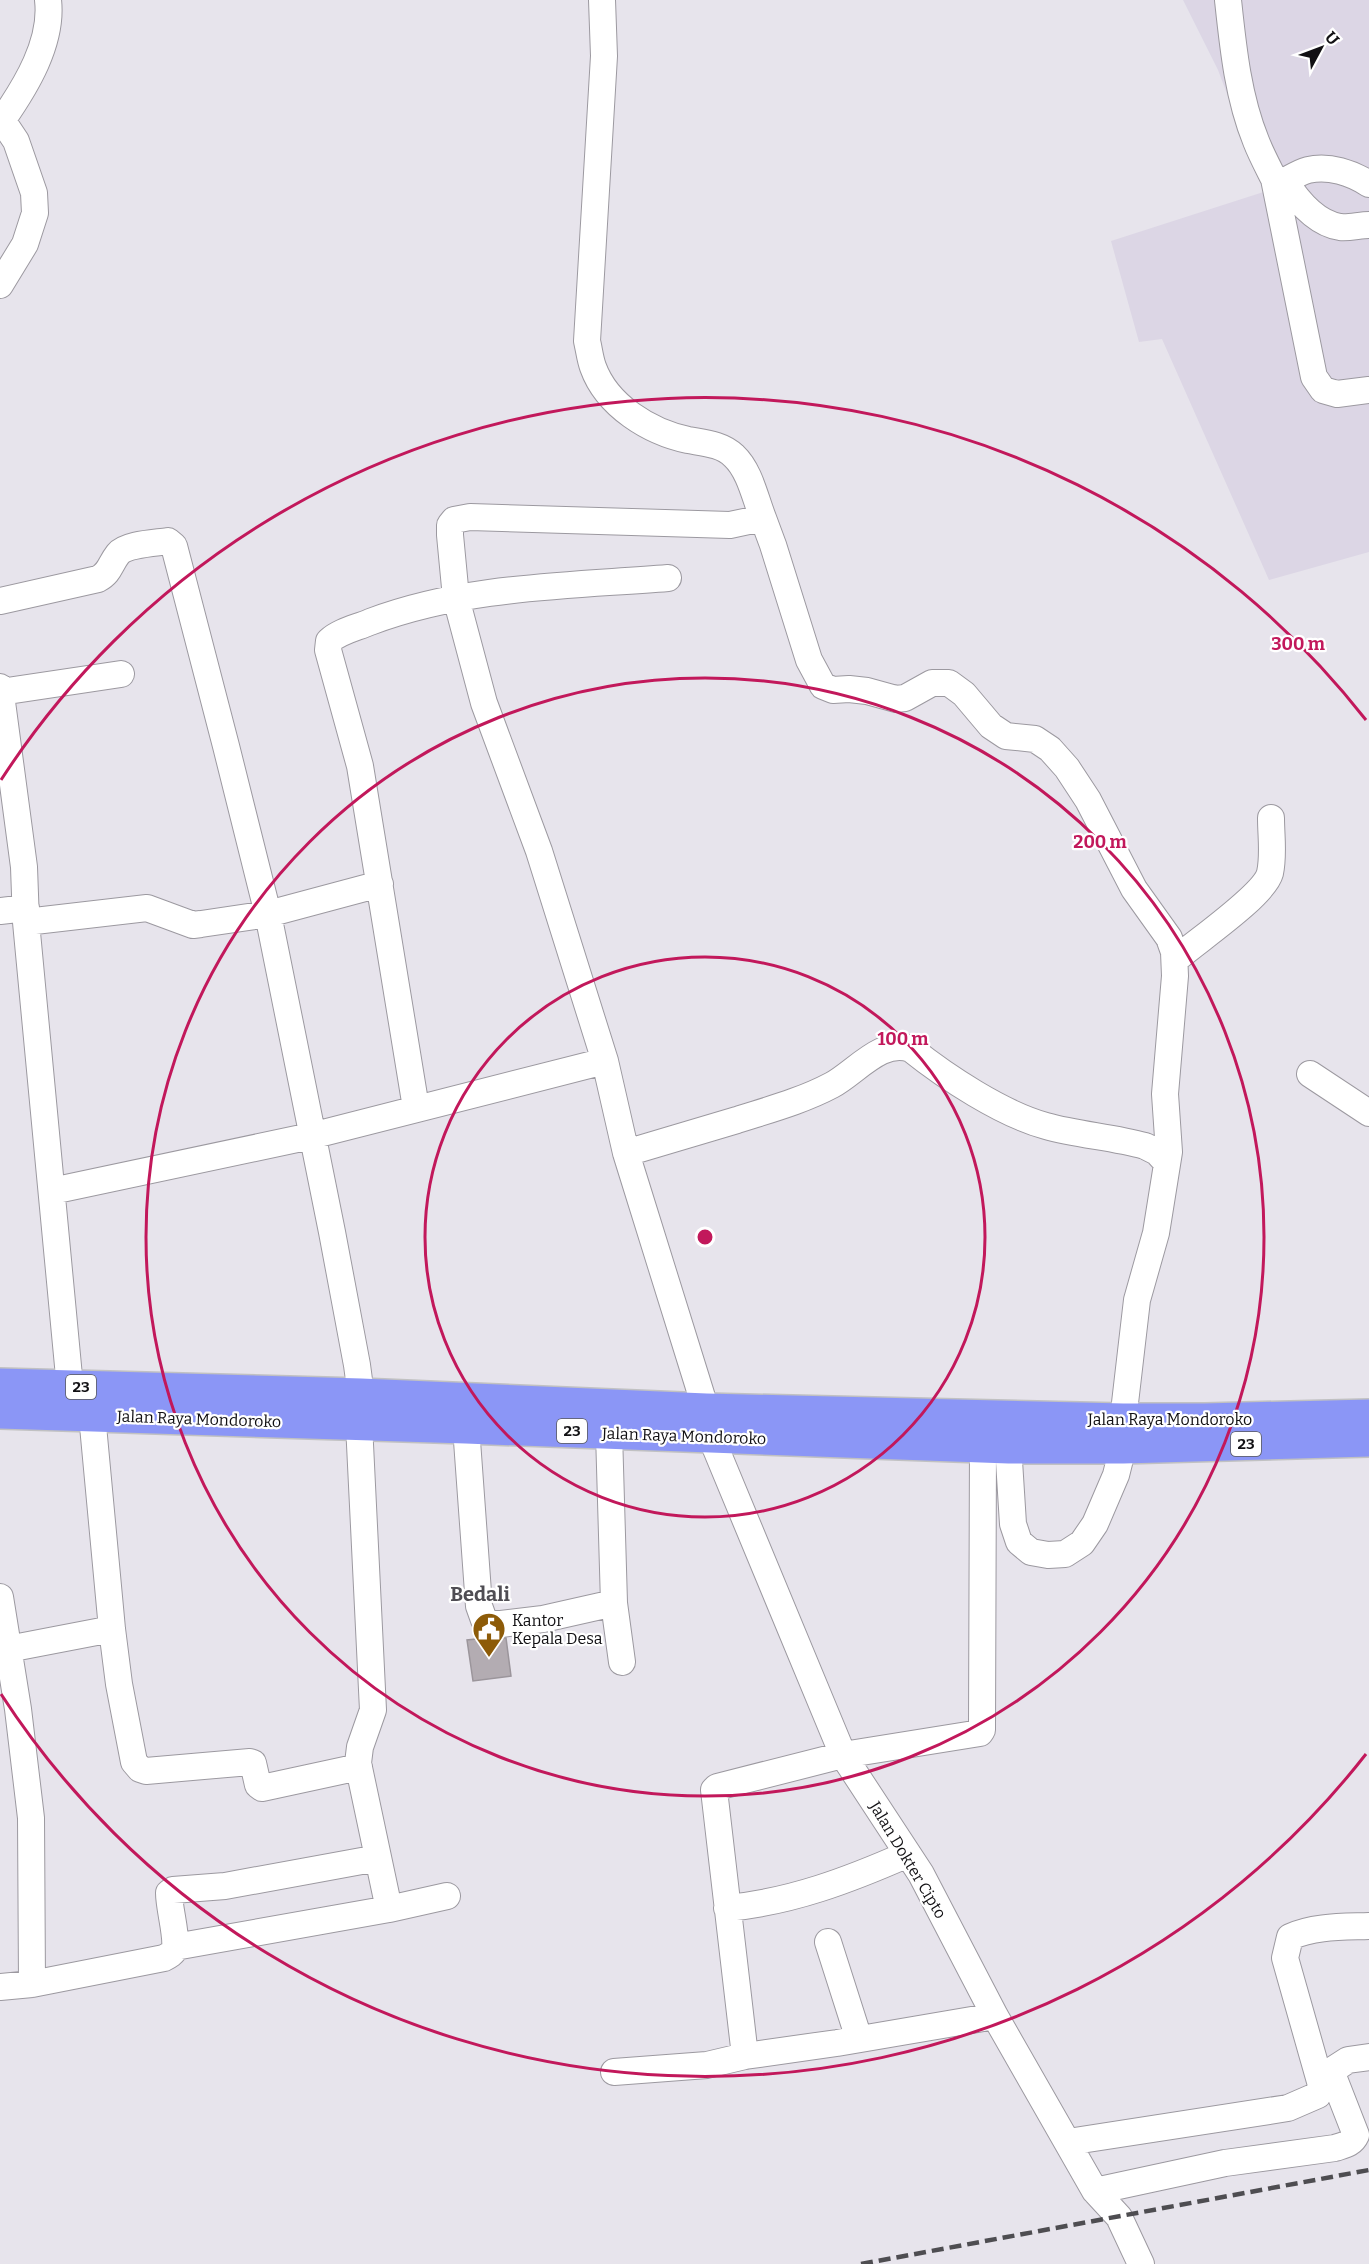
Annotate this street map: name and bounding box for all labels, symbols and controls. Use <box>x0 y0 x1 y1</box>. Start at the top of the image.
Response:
north arrow <box>1291 18 1351 78</box>
text: U <box>1321 28 1343 49</box>
text: 300 m <box>1271 633 1325 655</box>
text: 200 m <box>1073 831 1127 853</box>
text: 100 m <box>877 1028 929 1050</box>
centre of rings <box>695 1227 715 1247</box>
road number: 23 <box>66 1375 96 1399</box>
street label: Jalan Raya Mondoroko <box>116 1407 281 1431</box>
street label: Jalan Raya Mondoroko <box>1087 1410 1252 1429</box>
road number: 23 <box>557 1419 587 1443</box>
street label: Jalan Raya Mondoroko <box>601 1424 766 1448</box>
road number: 23 <box>1231 1432 1261 1456</box>
district label: Bedali <box>450 1582 510 1606</box>
public building icon: Kantor Kepala Desa <box>471 1611 507 1658</box>
place label: Kantor Kepala Desa <box>512 1611 603 1648</box>
street label: Jalan Dokter Cipto <box>865 1797 950 1922</box>

